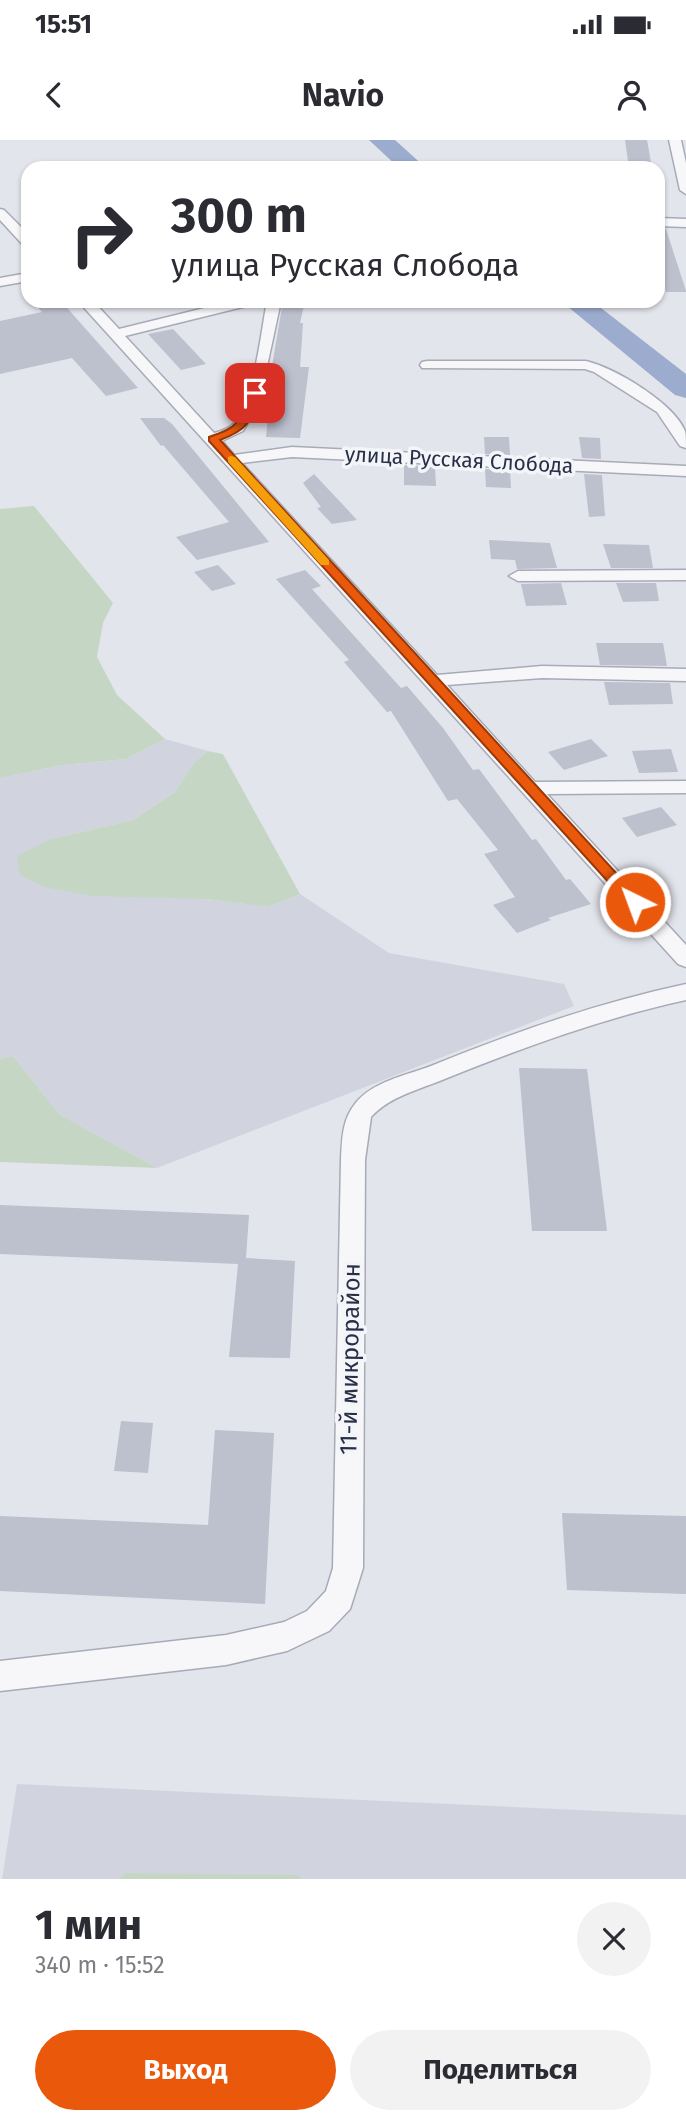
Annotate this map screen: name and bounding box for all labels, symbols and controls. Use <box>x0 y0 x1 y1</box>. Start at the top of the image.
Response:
text: 15:51 <box>35 9 92 40</box>
icon: back <box>35 76 73 114</box>
text: Navio <box>302 76 384 114</box>
icon: person <box>613 76 651 114</box>
text: 300 m <box>171 186 307 245</box>
icon: right <box>56 189 147 280</box>
text: улица Русская Слобода <box>171 246 519 284</box>
pin <box>225 363 285 423</box>
icon: arrive <box>236 374 274 412</box>
street label: улица Русская Слобода <box>344 441 574 479</box>
position arrow <box>598 865 672 939</box>
street label: 11-й микрорайон <box>334 1263 366 1455</box>
text: 1 мин <box>35 1900 142 1950</box>
button: close <box>577 1902 651 1976</box>
text: 340 m · 15:52 <box>35 1951 165 1979</box>
button: Выход <box>35 2030 336 2110</box>
button: Поделиться <box>350 2030 651 2110</box>

